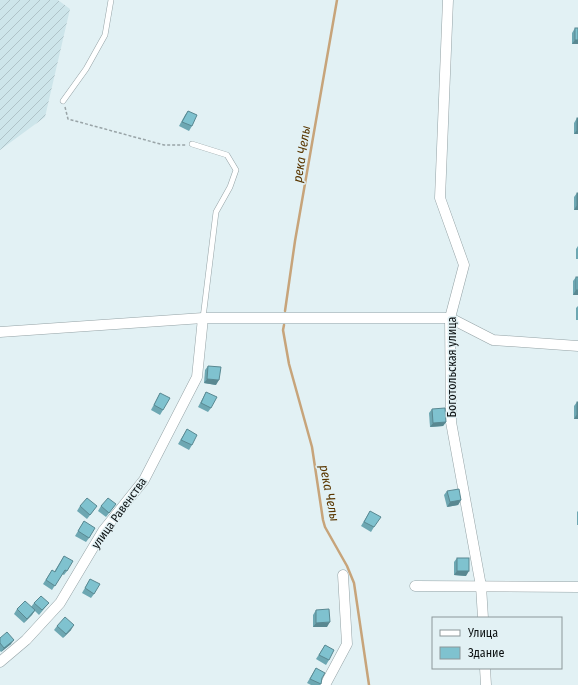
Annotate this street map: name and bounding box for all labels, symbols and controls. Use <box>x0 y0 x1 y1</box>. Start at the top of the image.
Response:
water label: река Челы <box>290 125 313 184</box>
street label: Боготольская улица <box>445 316 459 417</box>
water label: река Челы <box>317 464 342 523</box>
street label: улица Равенства <box>88 475 150 551</box>
legend <box>432 617 562 669</box>
text: Улица <box>467 626 498 640</box>
text: Здание <box>468 646 504 660</box>

